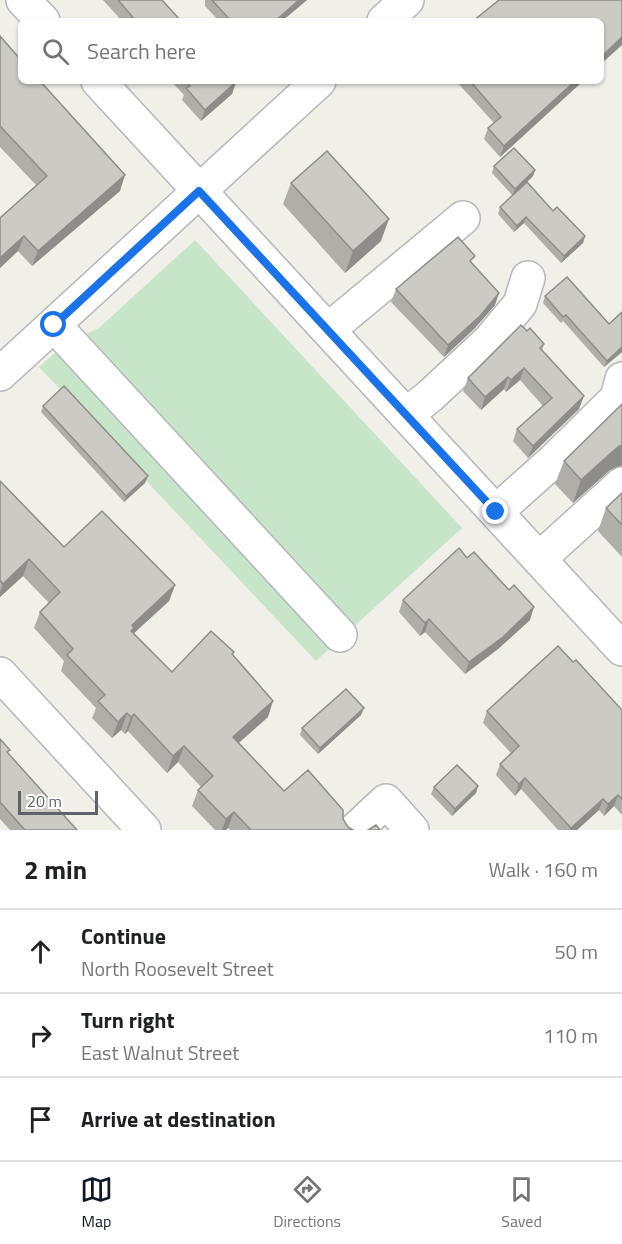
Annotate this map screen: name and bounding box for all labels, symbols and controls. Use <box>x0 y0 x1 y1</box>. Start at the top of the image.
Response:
search box <box>18 18 604 84</box>
text: Search here <box>87 34 196 68</box>
icon: search <box>39 35 72 68</box>
route start <box>40 311 66 337</box>
route end <box>482 498 508 524</box>
scale bar <box>18 788 98 816</box>
text: 20 m <box>27 789 62 813</box>
text: 2 min <box>24 850 87 889</box>
text: Walk · 160 m <box>489 854 598 885</box>
text: Continue <box>81 919 166 953</box>
icon: ahead <box>24 935 57 968</box>
text: 50 m <box>554 936 598 967</box>
text: North Roosevelt Street <box>81 953 274 984</box>
text: Turn right <box>81 1003 175 1037</box>
icon: right <box>24 1019 57 1052</box>
text: 110 m <box>543 1020 598 1051</box>
text: East Walnut Street <box>81 1037 239 1068</box>
text: Arrive at destination <box>81 1102 276 1136</box>
icon: arrive <box>24 1103 57 1136</box>
tab: Map <box>80 1173 113 1233</box>
tab: Directions <box>273 1173 341 1233</box>
tab: Saved <box>501 1173 542 1233</box>

